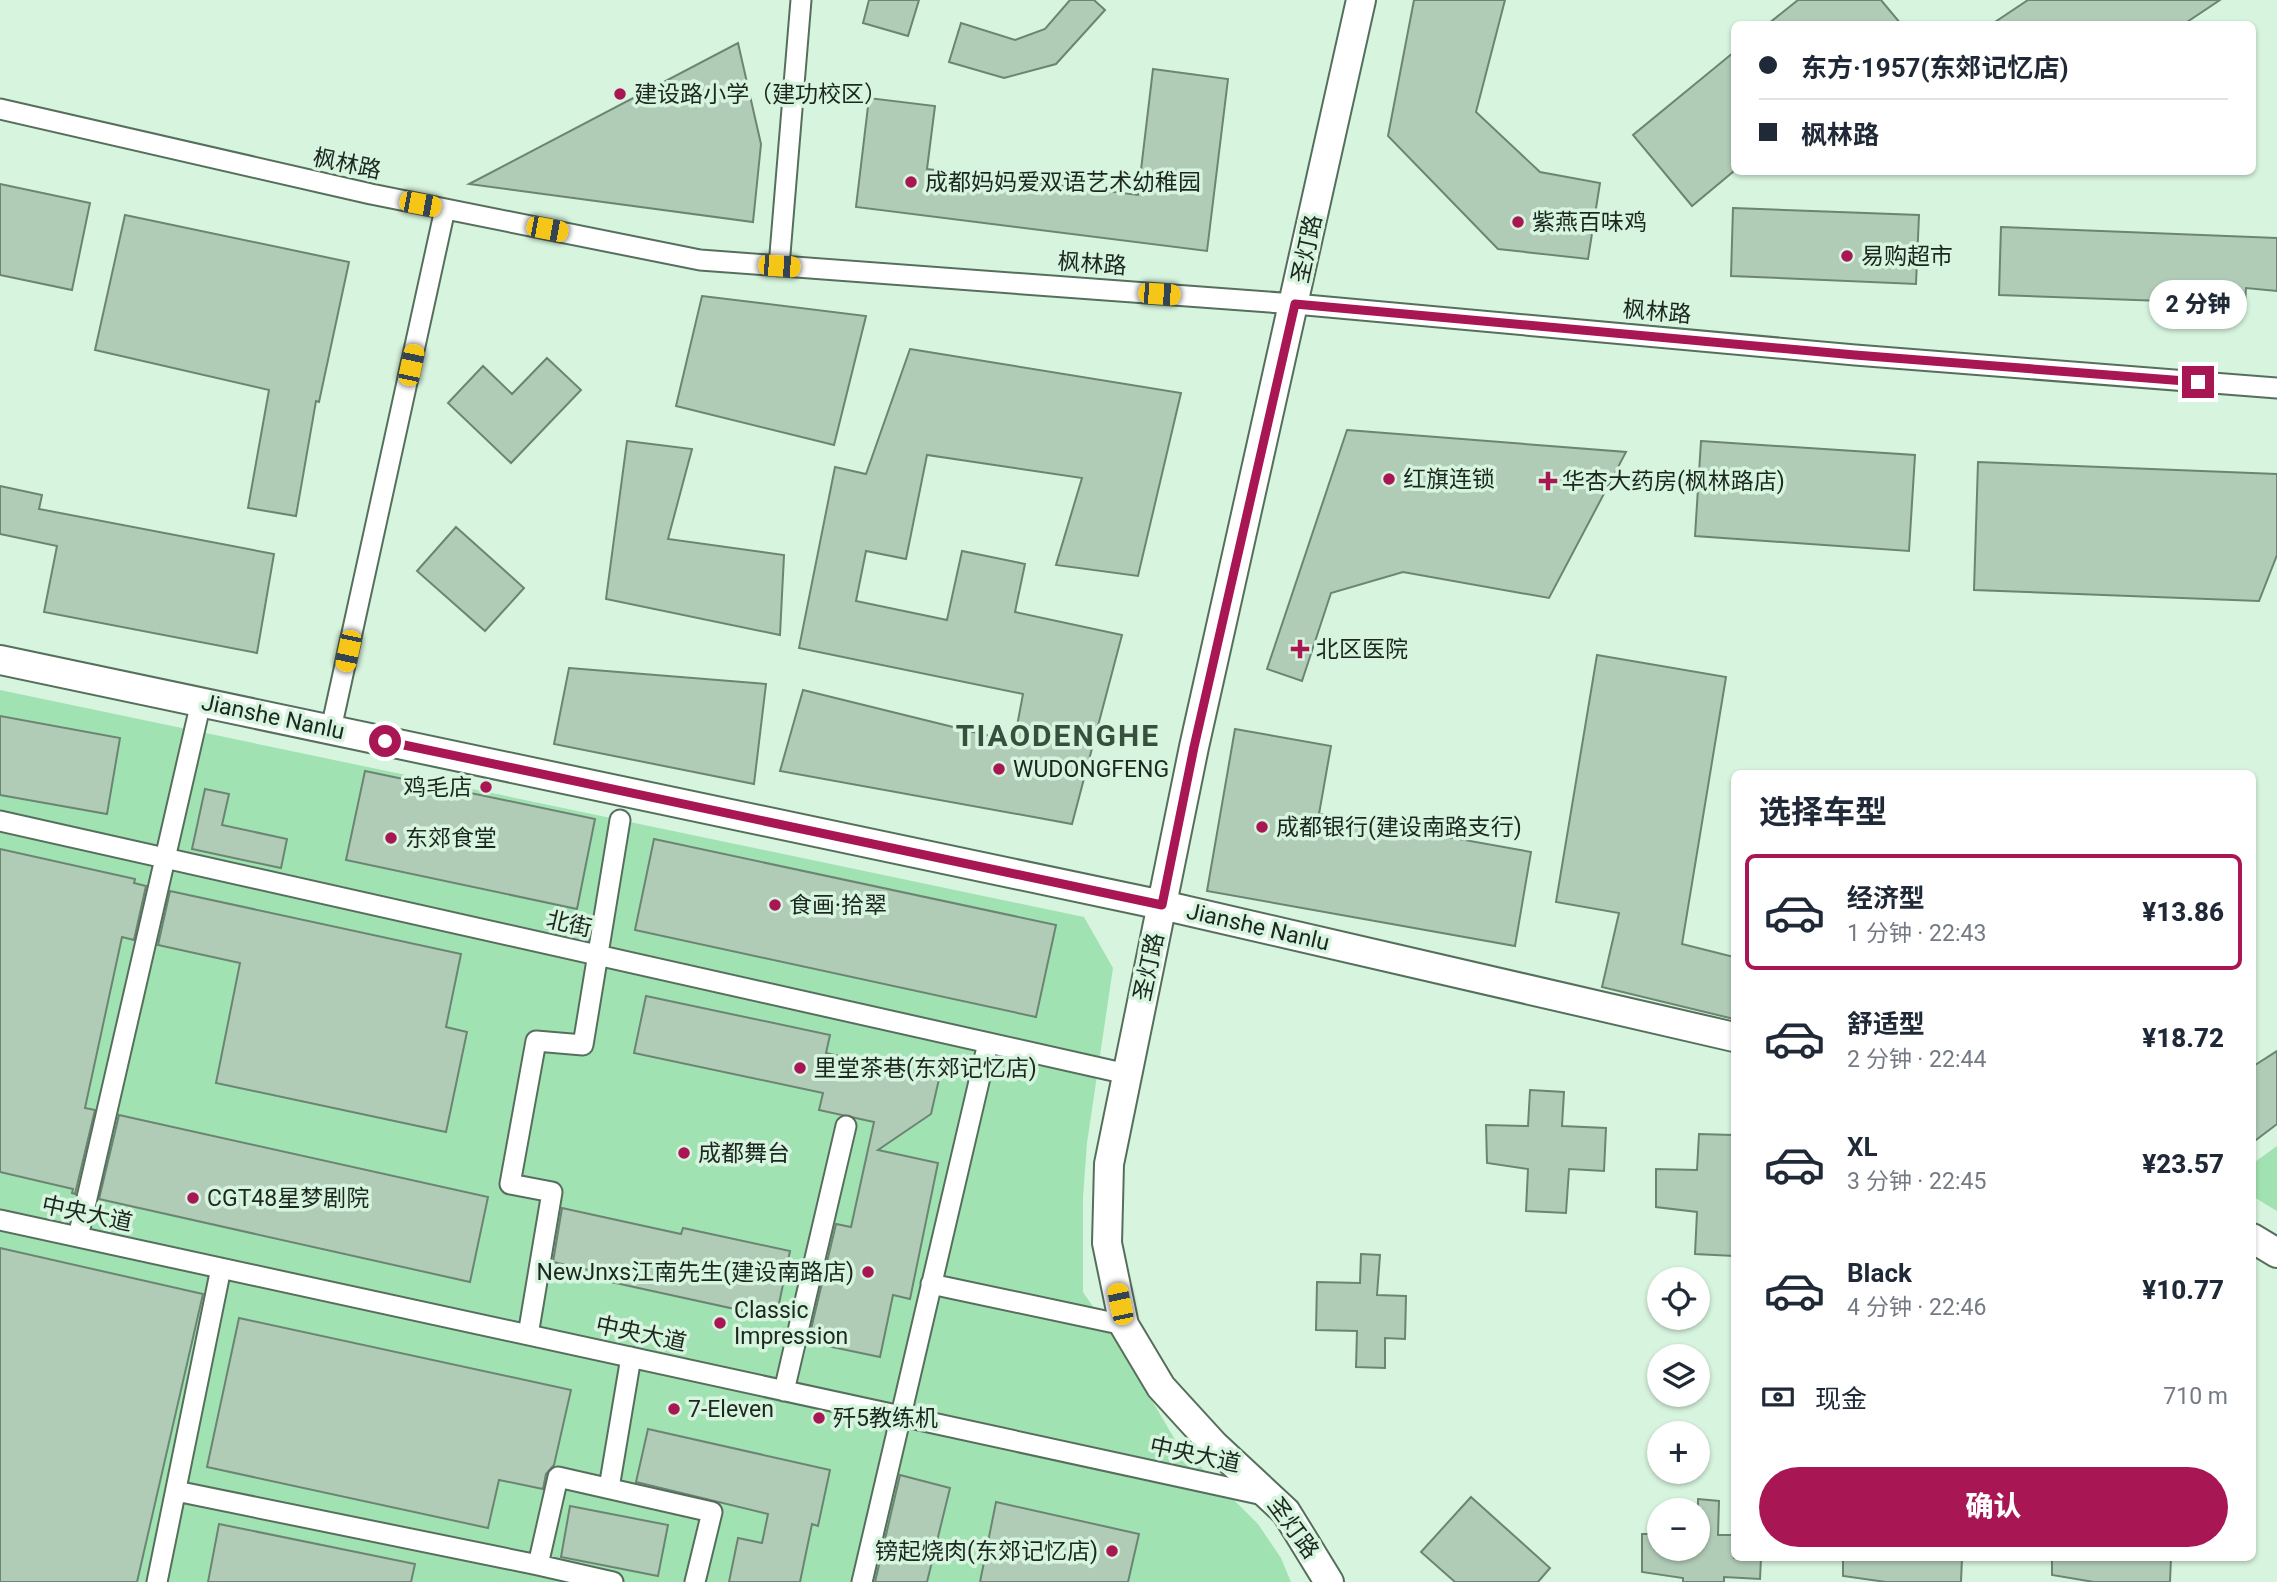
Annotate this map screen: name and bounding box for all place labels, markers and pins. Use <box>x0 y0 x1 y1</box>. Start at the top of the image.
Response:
place label: 建设路小学（建功校区） <box>634 81 887 108</box>
marker: 建设路小学（建功校区） <box>612 86 628 102</box>
place label: 成都妈妈爱双语艺术幼稚园 <box>925 169 1201 196</box>
marker: 成都妈妈爱双语艺术幼稚园 <box>903 174 919 190</box>
place label: 紫燕百味鸡 <box>1532 209 1647 236</box>
marker: 紫燕百味鸡 <box>1510 214 1526 230</box>
place label: 易购超市 <box>1861 243 1953 270</box>
marker: 易购超市 <box>1839 248 1855 264</box>
place label: 红旗连锁 <box>1403 466 1495 493</box>
place label: 华杏大药房(枫林路店) <box>1562 468 1785 495</box>
marker: 红旗连锁 <box>1381 471 1397 487</box>
marker: 华杏大药房(枫林路店) <box>1540 473 1556 489</box>
place label: 北区医院 <box>1316 636 1408 663</box>
marker: 北区医院 <box>1290 639 1310 659</box>
place label: WUDONGFENG <box>1013 756 1169 783</box>
marker: WUDONGFENG <box>991 761 1007 777</box>
place label: 鸡毛店 <box>403 774 472 801</box>
marker: 鸡毛店 <box>478 779 494 795</box>
place label: 成都银行(建设南路支行) <box>1276 814 1522 841</box>
marker: 成都银行(建设南路支行) <box>1254 819 1270 835</box>
place label: 东郊食堂 <box>405 825 497 852</box>
marker: 东郊食堂 <box>383 830 399 846</box>
place label: 食画·拾翠 <box>789 892 887 919</box>
marker: 食画·拾翠 <box>767 897 783 913</box>
place label: 里堂茶巷(东郊记忆店) <box>814 1055 1037 1082</box>
marker: 里堂茶巷(东郊记忆店) <box>792 1060 808 1076</box>
place label: 成都舞台 <box>698 1140 790 1167</box>
marker: 成都舞台 <box>676 1145 692 1161</box>
place label: CGT48星梦剧院 <box>207 1185 369 1212</box>
marker: CGT48星梦剧院 <box>185 1190 201 1206</box>
place label: NewJnxs江南先生(建设南路店) <box>537 1259 854 1286</box>
marker: NewJnxs江南先生(建设南路店) <box>860 1264 876 1280</box>
place label: Classic Impression <box>734 1297 848 1350</box>
marker: Classic Impression <box>712 1315 728 1331</box>
place label: 7-Eleven <box>688 1396 774 1423</box>
marker: 7-Eleven <box>666 1401 682 1417</box>
place label: 歼5教练机 <box>833 1405 938 1432</box>
marker: 歼5教练机 <box>811 1410 827 1426</box>
place label: 镑起烧肉(东郊记忆店) <box>875 1538 1098 1565</box>
marker: 镑起烧肉(东郊记忆店) <box>1104 1543 1120 1559</box>

